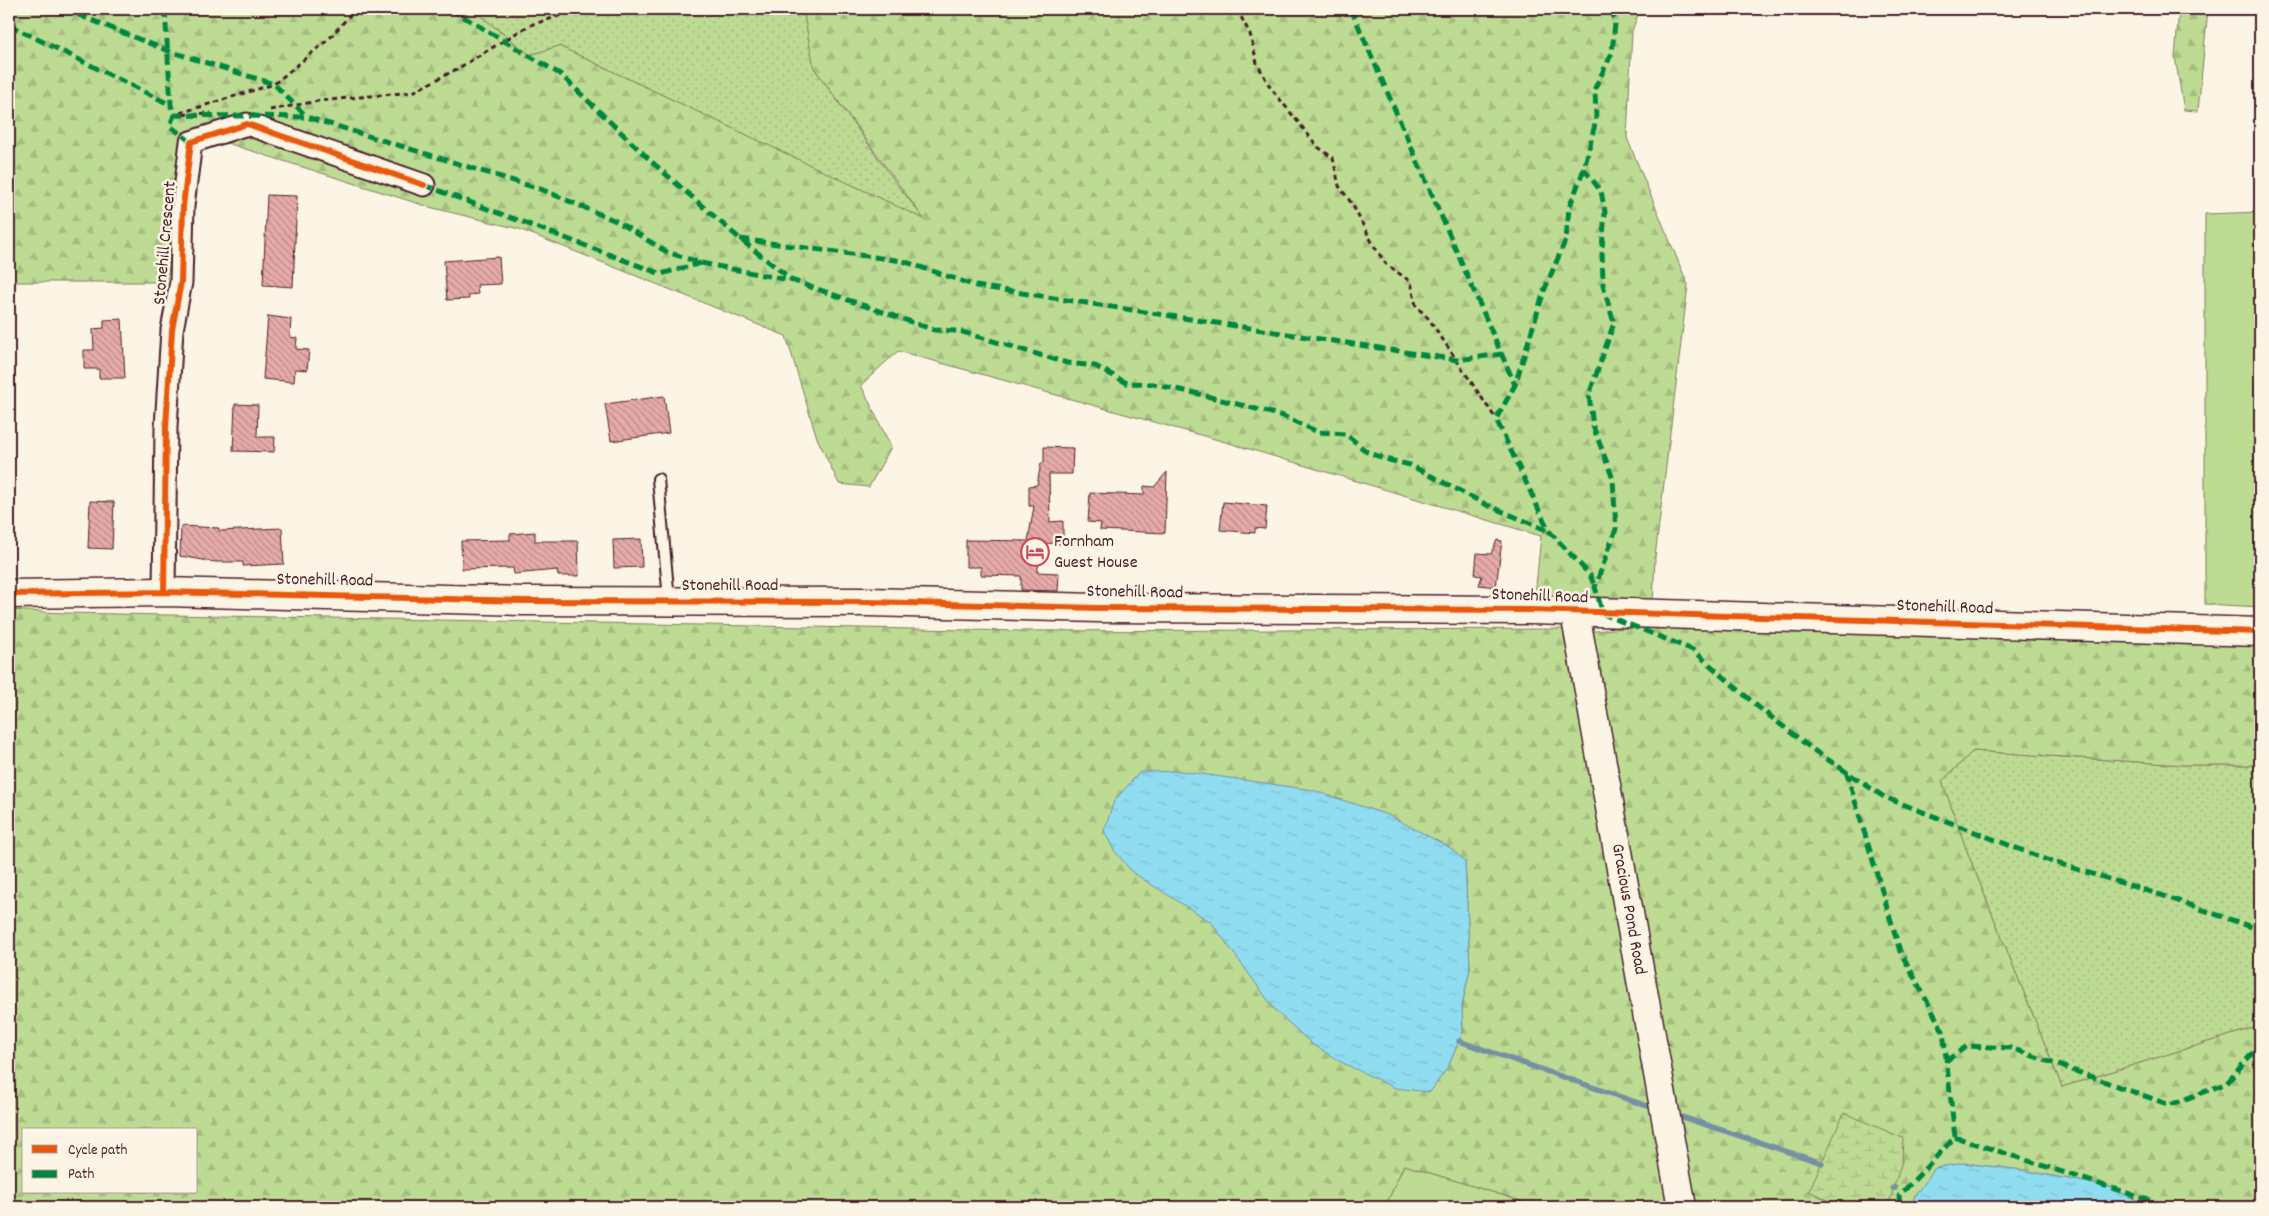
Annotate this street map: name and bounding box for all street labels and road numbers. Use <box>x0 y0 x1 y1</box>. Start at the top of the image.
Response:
street label: Stonehill Crescent <box>148 180 184 306</box>
street label: Stonehill Road <box>276 568 374 594</box>
street label: Stonehill Road <box>682 574 778 599</box>
street label: Stonehill Road <box>1086 580 1184 606</box>
street label: Stonehill Road <box>1491 583 1589 611</box>
street label: Stonehill Road <box>1896 594 1994 622</box>
street label: Gracious Pond Road <box>1604 842 1652 977</box>

